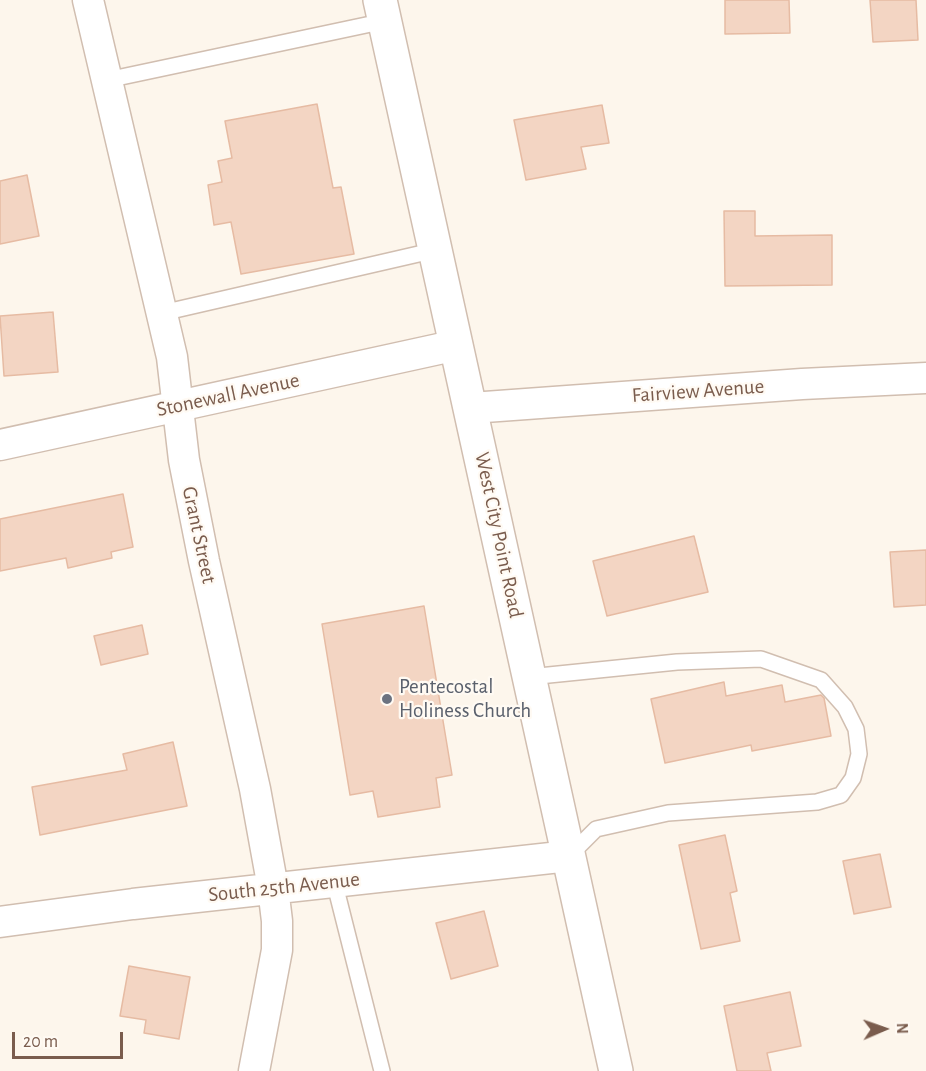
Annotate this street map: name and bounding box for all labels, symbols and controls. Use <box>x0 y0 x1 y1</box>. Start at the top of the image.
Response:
street label: Stonewall Avenue <box>154 368 302 422</box>
street label: Fairview Avenue <box>631 374 765 408</box>
street label: West City Point Road <box>469 450 529 620</box>
street label: Grant Street <box>176 484 222 586</box>
place label: Pentecostal Holiness Church <box>399 674 531 724</box>
marker: Pentecostal Holiness Church <box>380 692 394 706</box>
street label: South 25th Avenue <box>207 867 361 907</box>
north arrow <box>854 999 914 1059</box>
scale bar <box>15 1020 126 1058</box>
text: N <box>894 1023 910 1034</box>
text: 20 m <box>23 1033 58 1051</box>

